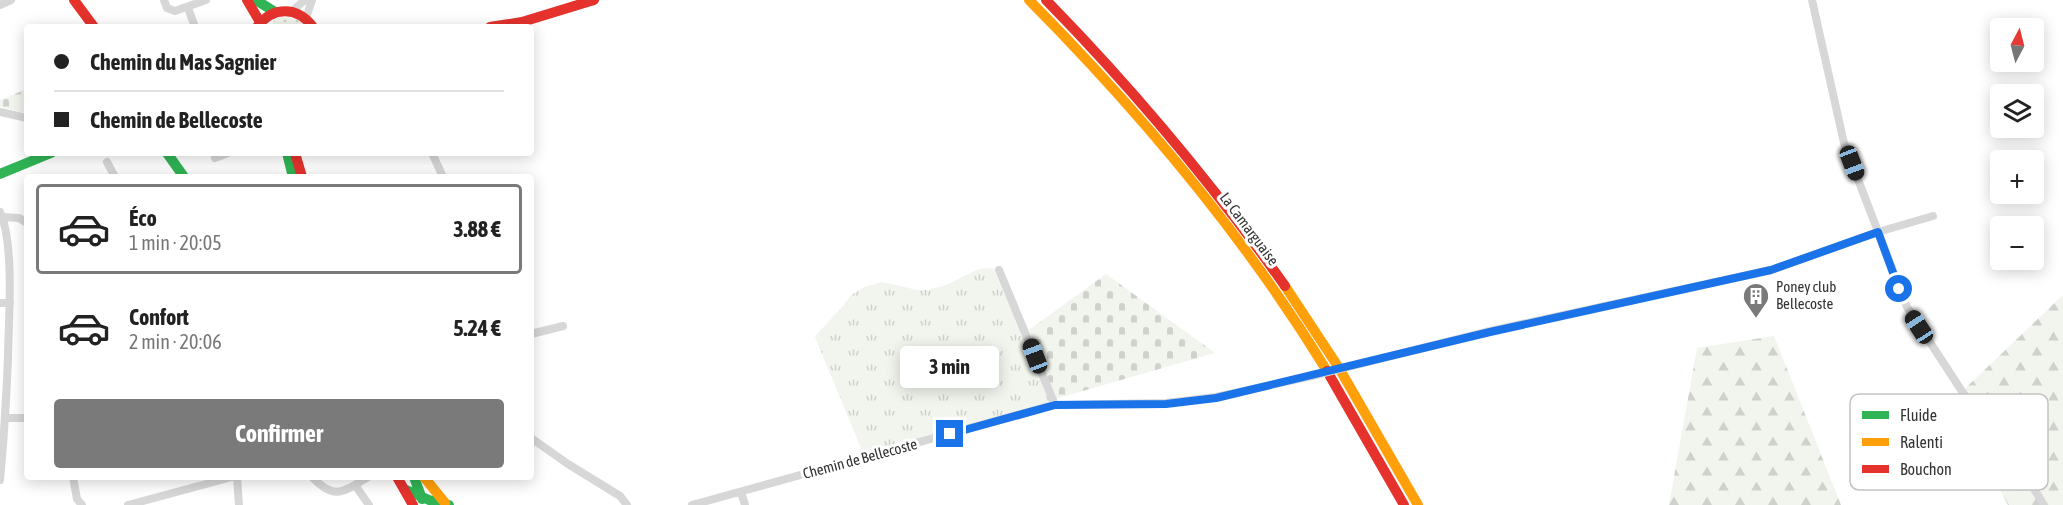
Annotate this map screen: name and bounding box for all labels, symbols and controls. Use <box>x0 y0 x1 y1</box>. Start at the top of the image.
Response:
north arrow <box>1990 18 2044 72</box>
map controls <box>1990 18 2044 270</box>
text: Chemin du Mas Sagnier <box>90 49 276 75</box>
button: layers <box>1990 84 2044 138</box>
text: Chemin de Bellecoste <box>90 107 263 133</box>
car <box>1837 143 1867 183</box>
button: + <box>1990 150 2044 204</box>
street label: La Camarguaise <box>1217 189 1282 269</box>
icon: car <box>57 202 111 256</box>
text: Éco <box>129 205 157 231</box>
text: 3.88 € <box>453 216 501 242</box>
button: − <box>1990 216 2044 270</box>
text: 1 min · 20:05 <box>129 231 222 254</box>
route start <box>1885 275 1912 302</box>
place label: Poney club Bellecoste <box>1776 278 1836 312</box>
building icon: Poney club Bellecoste <box>1741 281 1771 319</box>
icon: car <box>57 301 111 355</box>
text: Confort <box>129 304 189 330</box>
car <box>1902 307 1936 347</box>
text: 5.24 € <box>453 315 501 341</box>
text: 2 min · 20:06 <box>129 330 222 353</box>
car <box>1020 336 1050 376</box>
callout: 3 min <box>900 347 1000 389</box>
text: 3 min <box>929 355 970 378</box>
legend <box>1850 394 2048 490</box>
button: Confirmer <box>54 399 504 468</box>
text: Fluide <box>1900 406 1937 424</box>
route end <box>936 420 963 447</box>
text: Ralenti <box>1900 433 1943 451</box>
street label: Chemin de Bellecoste <box>801 435 919 482</box>
text: Bouchon <box>1900 460 1952 478</box>

